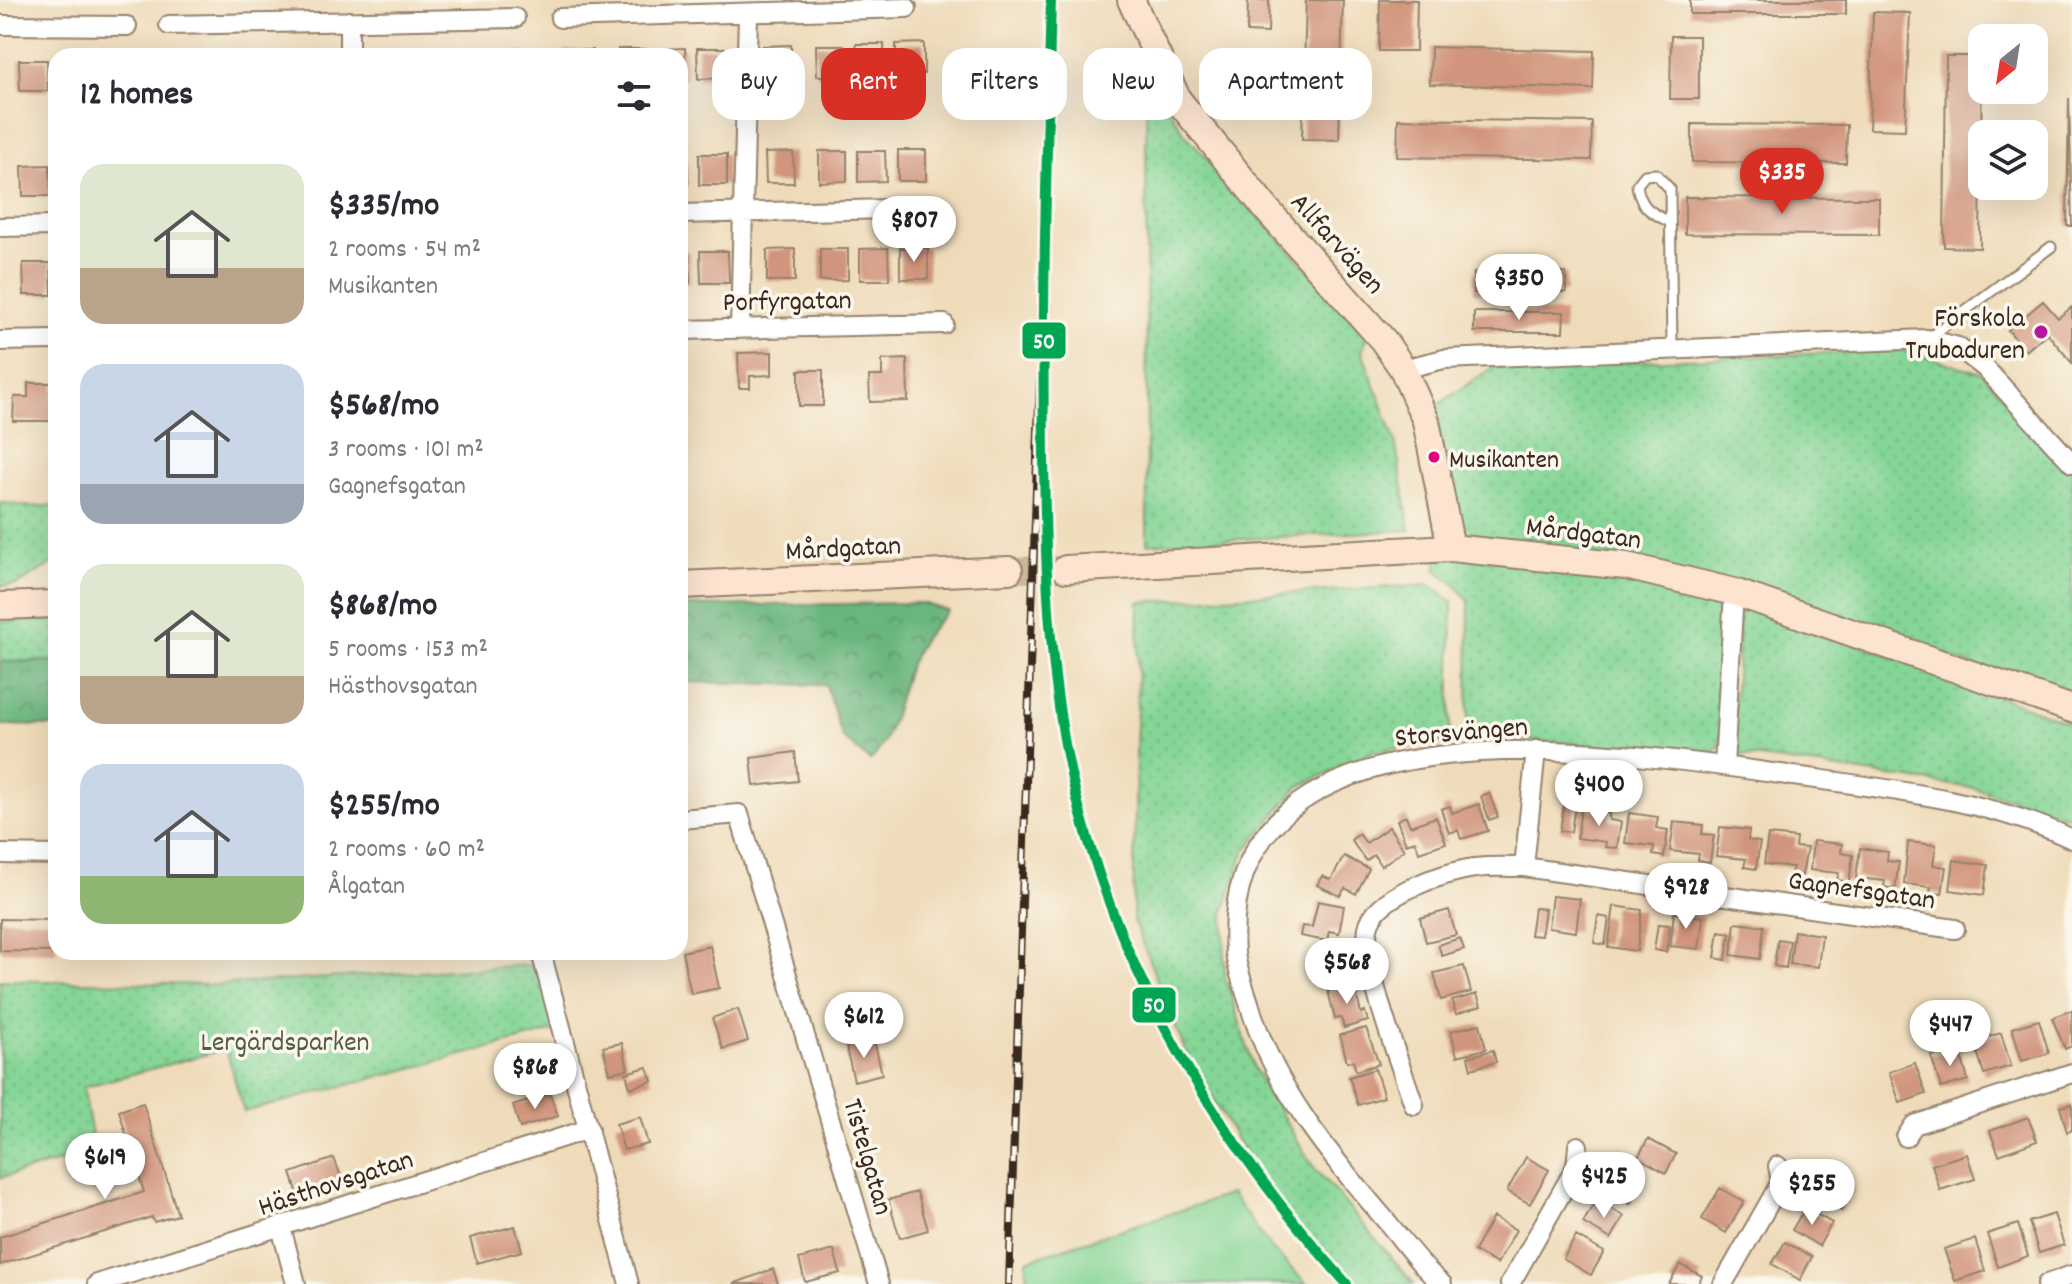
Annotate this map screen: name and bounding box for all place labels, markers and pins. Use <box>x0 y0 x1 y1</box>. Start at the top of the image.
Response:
pin: $335 <box>1735 148 1829 216</box>
pin: $807 <box>867 196 961 264</box>
pin: $350 <box>1472 254 1566 322</box>
place label: Förskola Trubaduren <box>1905 301 2026 373</box>
marker: Förskola Trubaduren <box>2032 323 2050 341</box>
place label: Musikanten <box>1449 443 1559 480</box>
marker: Musikanten <box>1426 449 1442 465</box>
pin: $400 <box>1552 760 1646 828</box>
pin: $928 <box>1639 863 1733 931</box>
pin: $568 <box>1300 938 1394 1006</box>
pin: $612 <box>817 992 911 1060</box>
pin: $447 <box>1903 1000 1997 1068</box>
pin: $868 <box>488 1043 582 1111</box>
pin: $619 <box>58 1133 152 1201</box>
pin: $425 <box>1557 1152 1651 1220</box>
pin: $255 <box>1765 1159 1859 1227</box>

